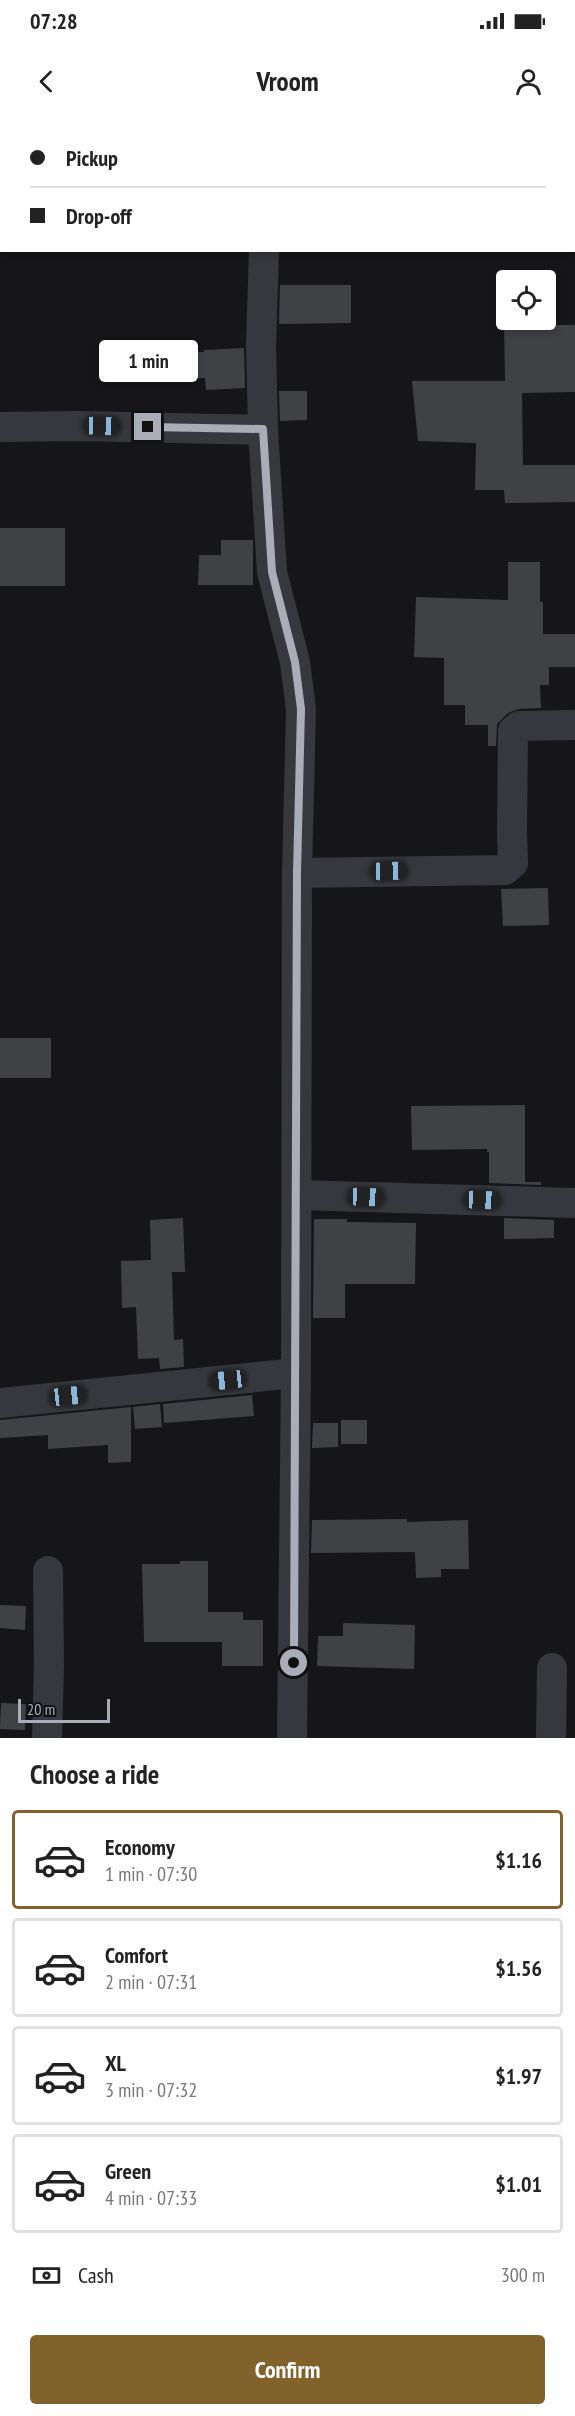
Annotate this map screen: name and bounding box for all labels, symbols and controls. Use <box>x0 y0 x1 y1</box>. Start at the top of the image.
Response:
text: 07:28 <box>30 7 78 35</box>
text: Vroom <box>256 64 319 98</box>
icon: back <box>30 65 63 98</box>
icon: person <box>512 65 545 98</box>
text: Pickup <box>66 144 118 172</box>
text: Drop-off <box>66 202 132 230</box>
map controls <box>496 270 556 330</box>
button: locate <box>496 270 556 330</box>
callout: 1 min <box>98 340 198 382</box>
text: 1 min <box>128 348 169 374</box>
route end <box>134 413 161 440</box>
car <box>84 417 120 435</box>
car <box>371 862 407 880</box>
car <box>348 1187 384 1207</box>
car <box>464 1190 500 1210</box>
car <box>209 1369 247 1391</box>
car <box>49 1385 87 1407</box>
route start <box>280 1649 307 1676</box>
scale bar <box>18 1696 110 1724</box>
text: 20 m <box>27 1699 55 1719</box>
text: Choose a ride <box>30 1757 159 1791</box>
icon: car <box>33 1833 87 1887</box>
text: Economy <box>105 1833 175 1861</box>
text: $1.16 <box>495 1846 542 1874</box>
text: 1 min · 07:30 <box>105 1861 197 1887</box>
icon: car <box>33 1941 87 1995</box>
text: Comfort <box>105 1941 168 1969</box>
text: $1.56 <box>495 1954 542 1982</box>
text: 2 min · 07:31 <box>105 1969 197 1995</box>
icon: car <box>33 2049 87 2103</box>
text: XL <box>105 2049 126 2077</box>
text: $1.97 <box>495 2062 542 2090</box>
text: 3 min · 07:32 <box>105 2077 197 2103</box>
icon: car <box>33 2157 87 2211</box>
text: Green <box>105 2157 151 2185</box>
text: $1.01 <box>495 2170 542 2198</box>
text: 4 min · 07:33 <box>105 2185 197 2211</box>
icon: cash <box>30 2259 63 2292</box>
text: Cash <box>78 2261 114 2289</box>
text: 300 m <box>501 2262 545 2288</box>
button: Confirm <box>30 2335 545 2404</box>

